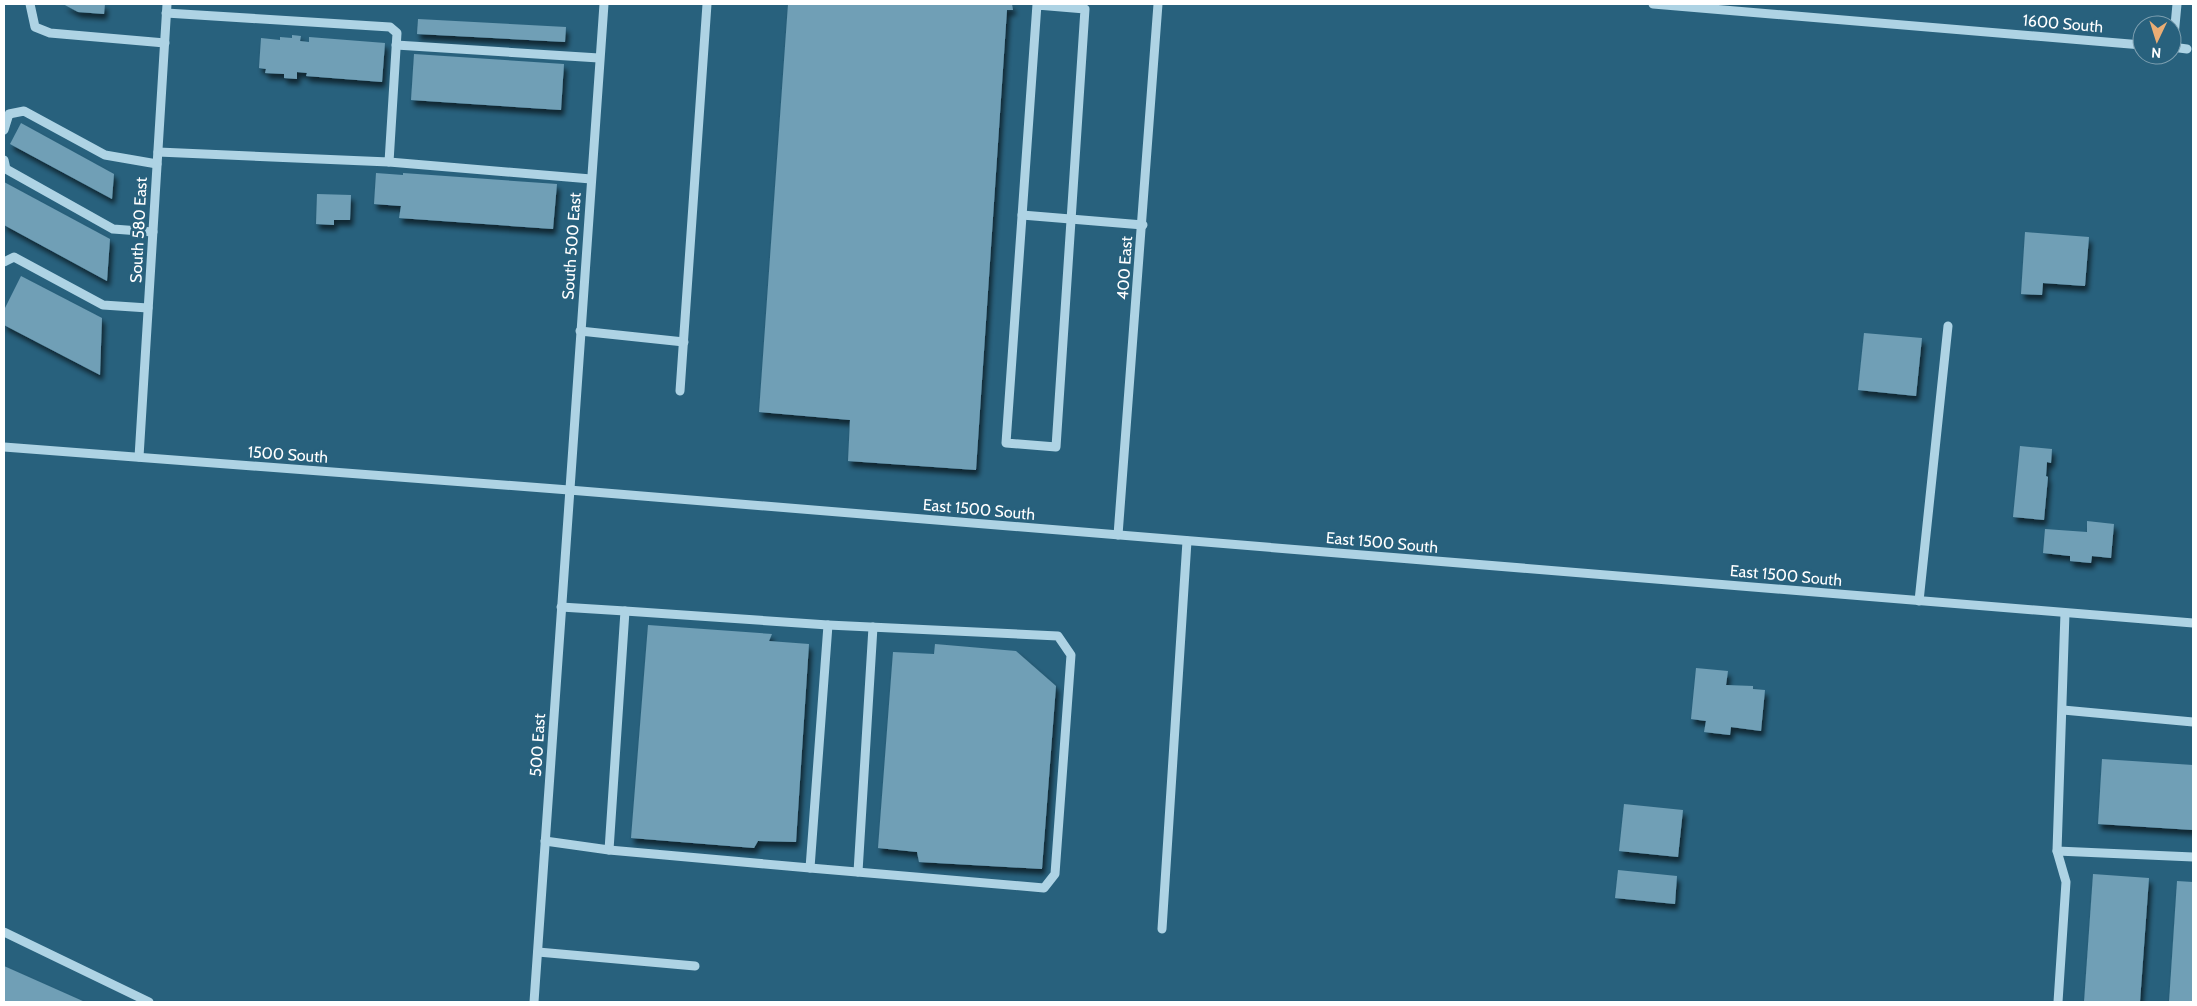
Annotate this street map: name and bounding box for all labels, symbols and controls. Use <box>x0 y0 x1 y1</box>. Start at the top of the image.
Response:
street label: 1600 South <box>2022 11 2104 36</box>
north arrow <box>2132 15 2182 65</box>
text: N <box>2151 44 2162 62</box>
street label: South 580 East <box>126 176 151 283</box>
street label: South 500 East <box>558 191 585 300</box>
street label: 400 East <box>1113 235 1136 300</box>
street label: 1500 South <box>247 442 329 467</box>
street label: East 1500 South <box>922 495 1036 524</box>
street label: East 1500 South <box>1325 528 1439 557</box>
street label: East 1500 South <box>1729 561 1843 590</box>
street label: 500 East <box>526 712 549 777</box>

